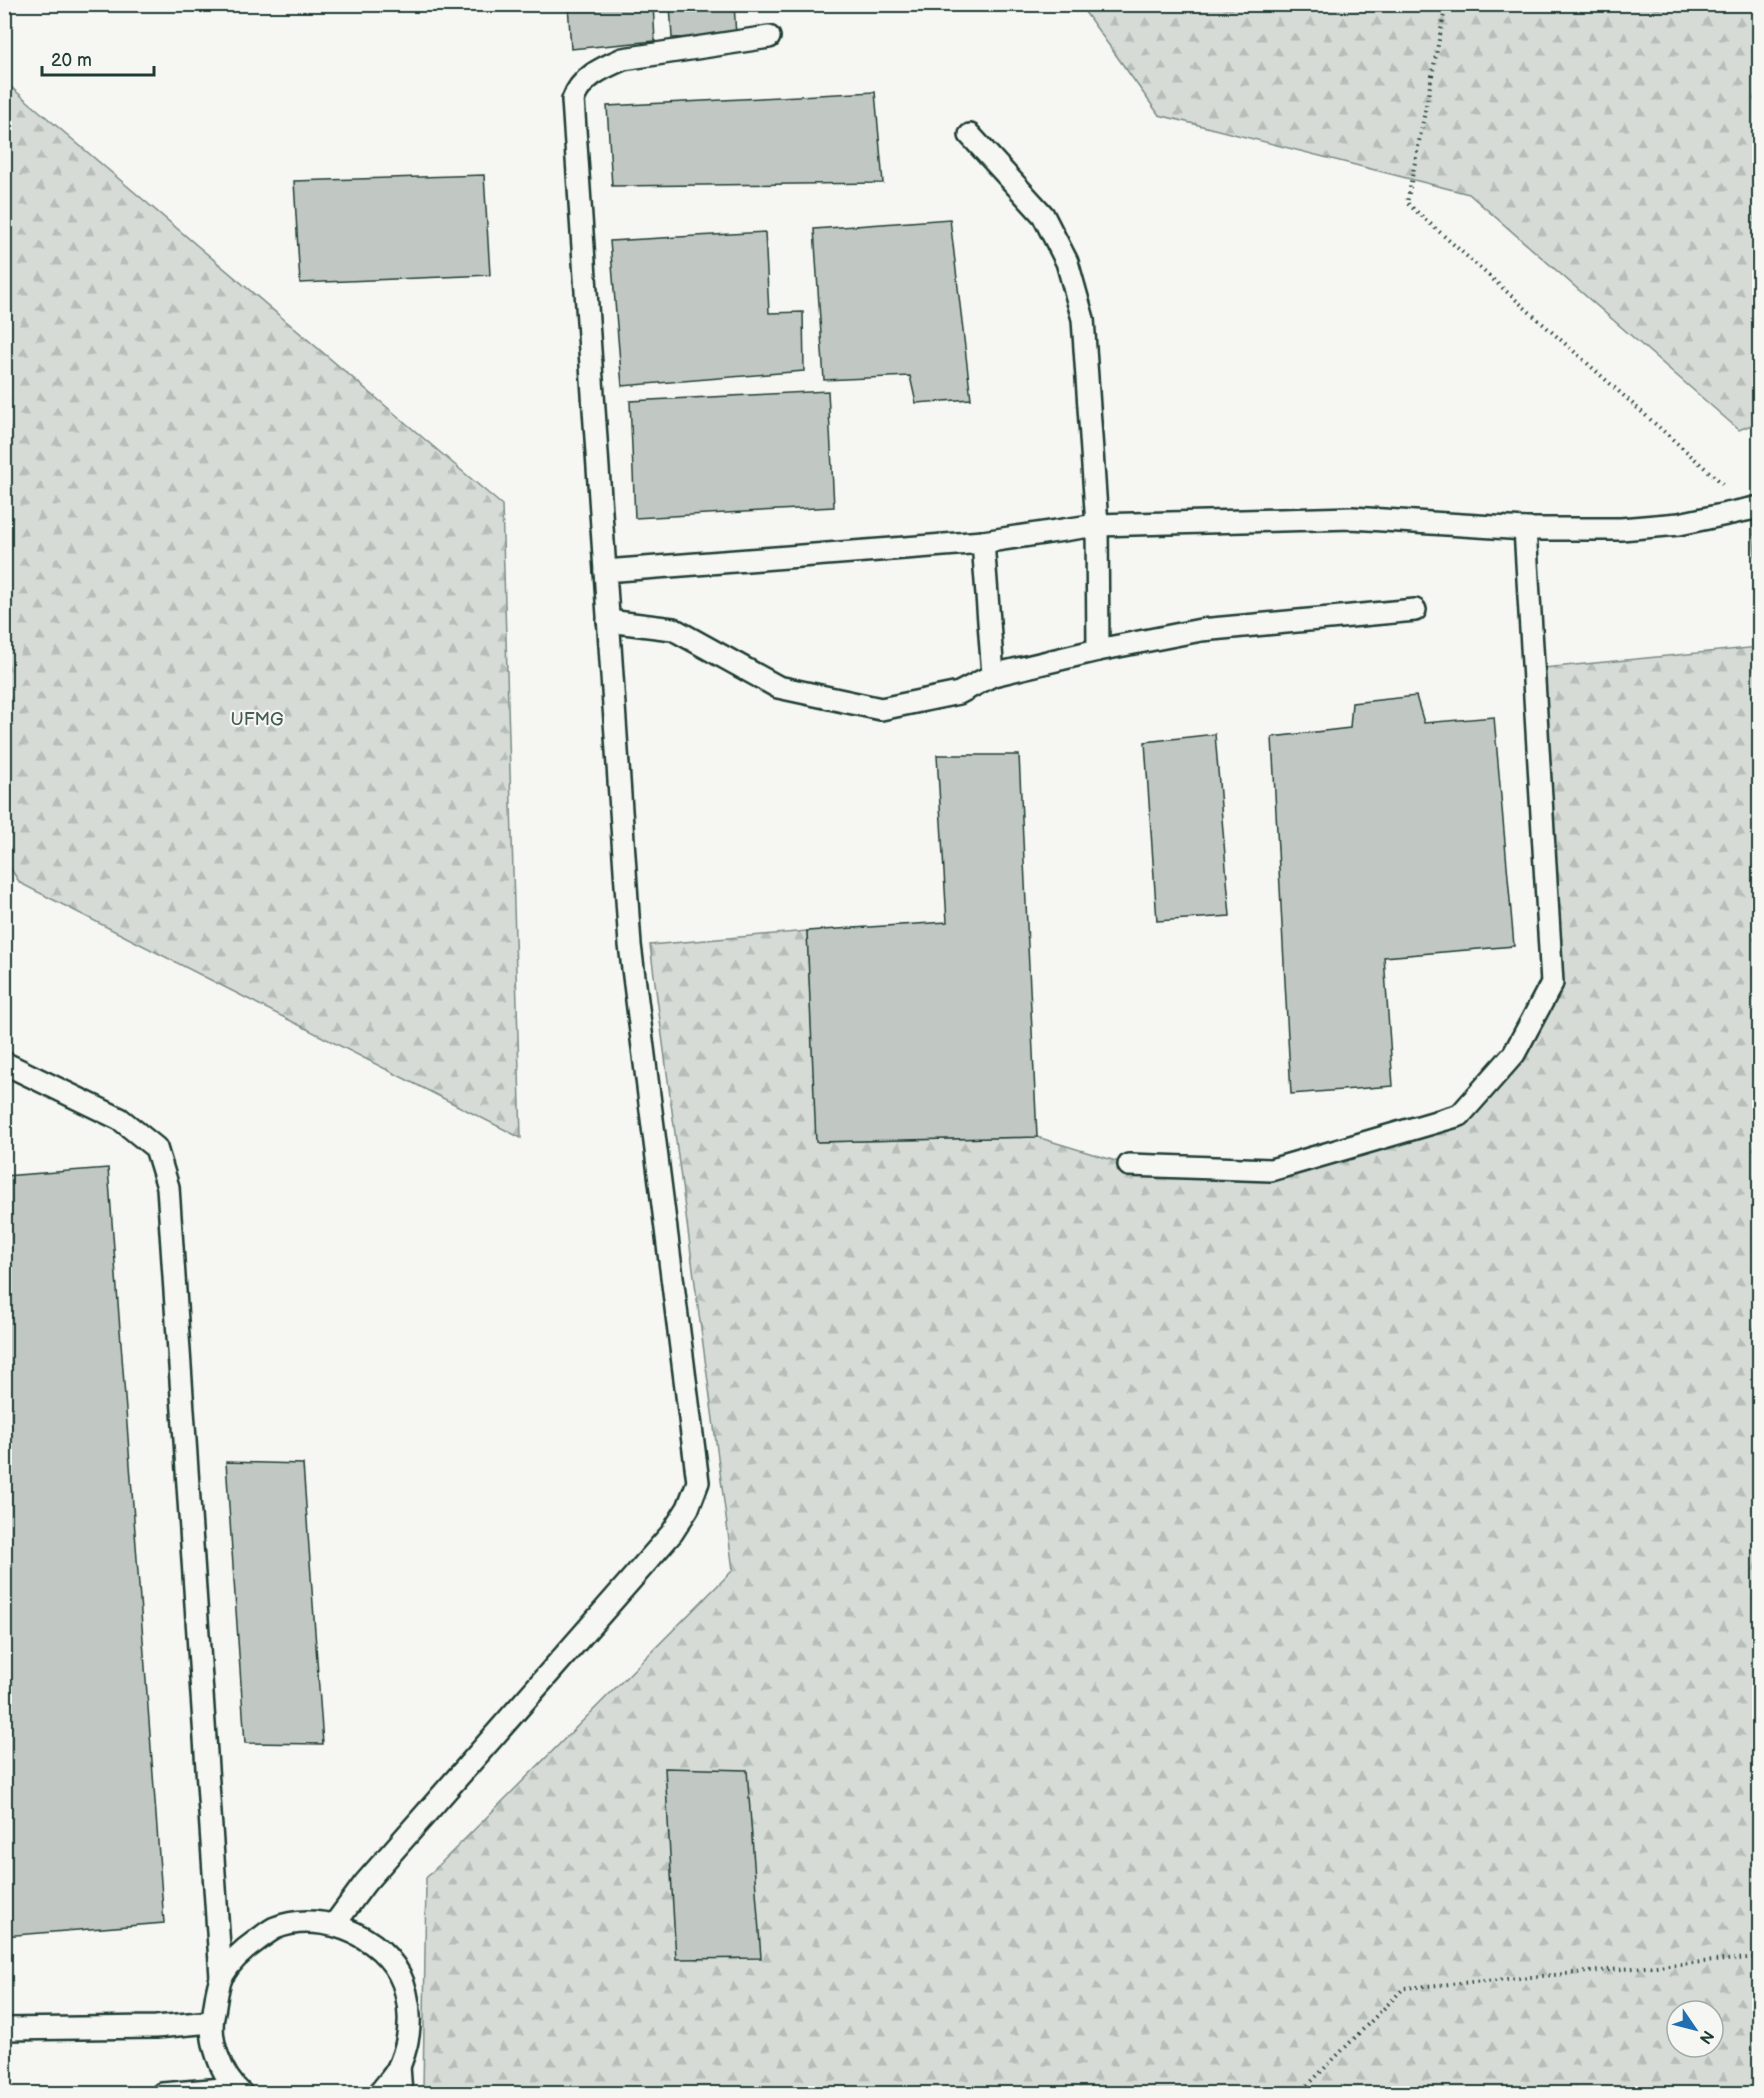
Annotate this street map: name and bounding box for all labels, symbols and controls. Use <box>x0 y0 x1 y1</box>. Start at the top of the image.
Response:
scale bar <box>42 39 154 77</box>
text: 20 m <box>51 50 92 71</box>
park label: UFMG <box>231 709 283 730</box>
north arrow <box>1665 1999 1725 2059</box>
text: N <box>1695 2026 1717 2047</box>

